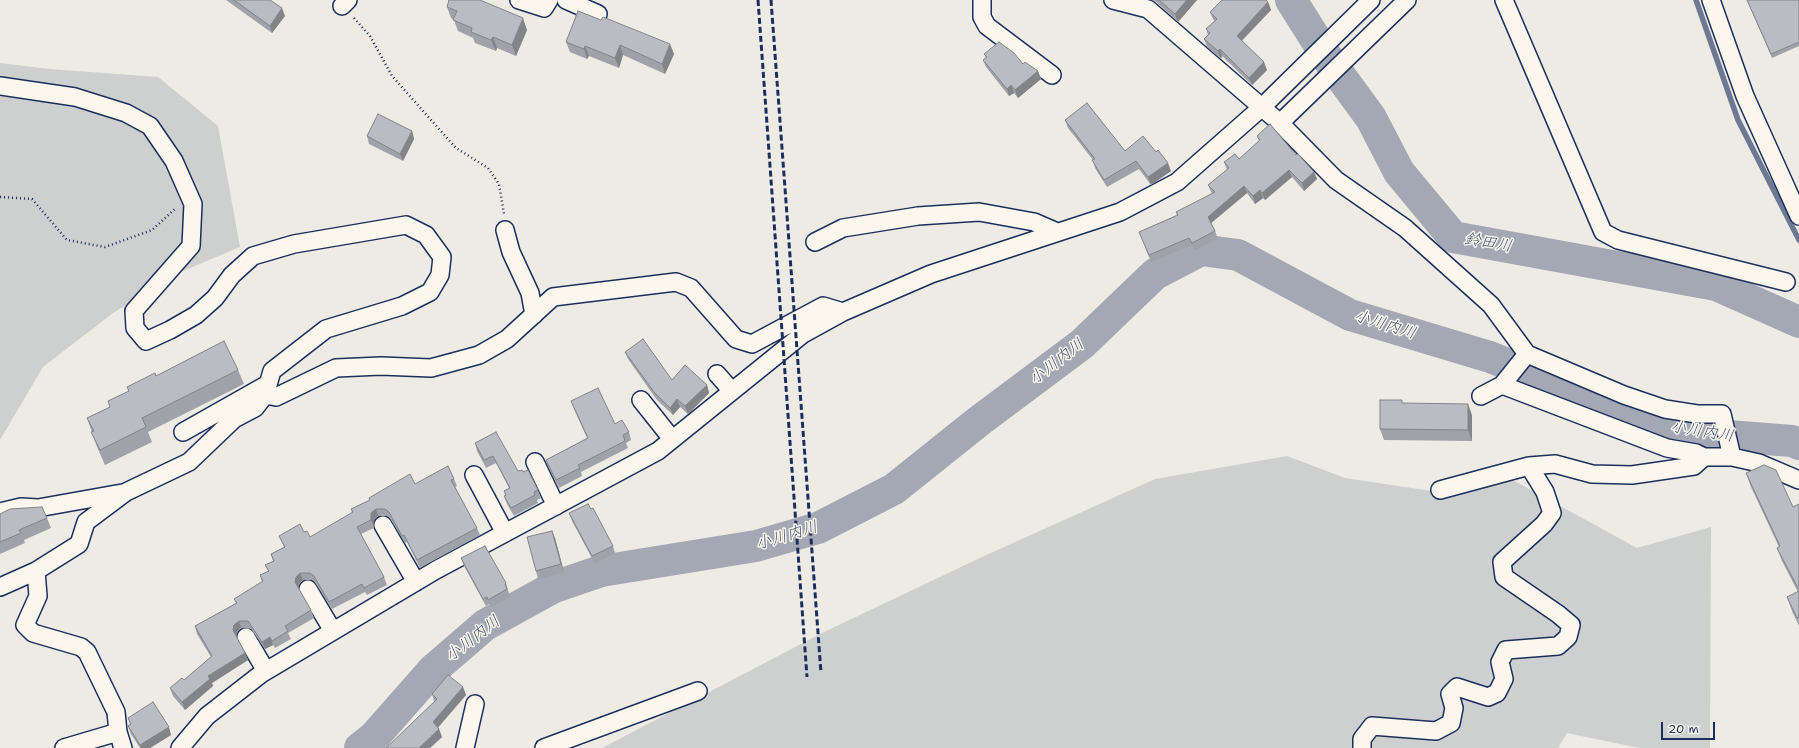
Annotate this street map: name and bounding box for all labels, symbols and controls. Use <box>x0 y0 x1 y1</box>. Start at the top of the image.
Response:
water label: 鈴田川 <box>1463 229 1513 257</box>
water label: 小川内川 <box>1352 306 1418 344</box>
water label: 小川内川 <box>1026 335 1088 389</box>
water label: 小川内川 <box>1669 418 1735 446</box>
water label: 小川内川 <box>754 517 820 555</box>
water label: 小川内川 <box>442 612 504 666</box>
scale bar <box>1663 714 1717 740</box>
text: 20 m <box>1668 721 1699 737</box>

